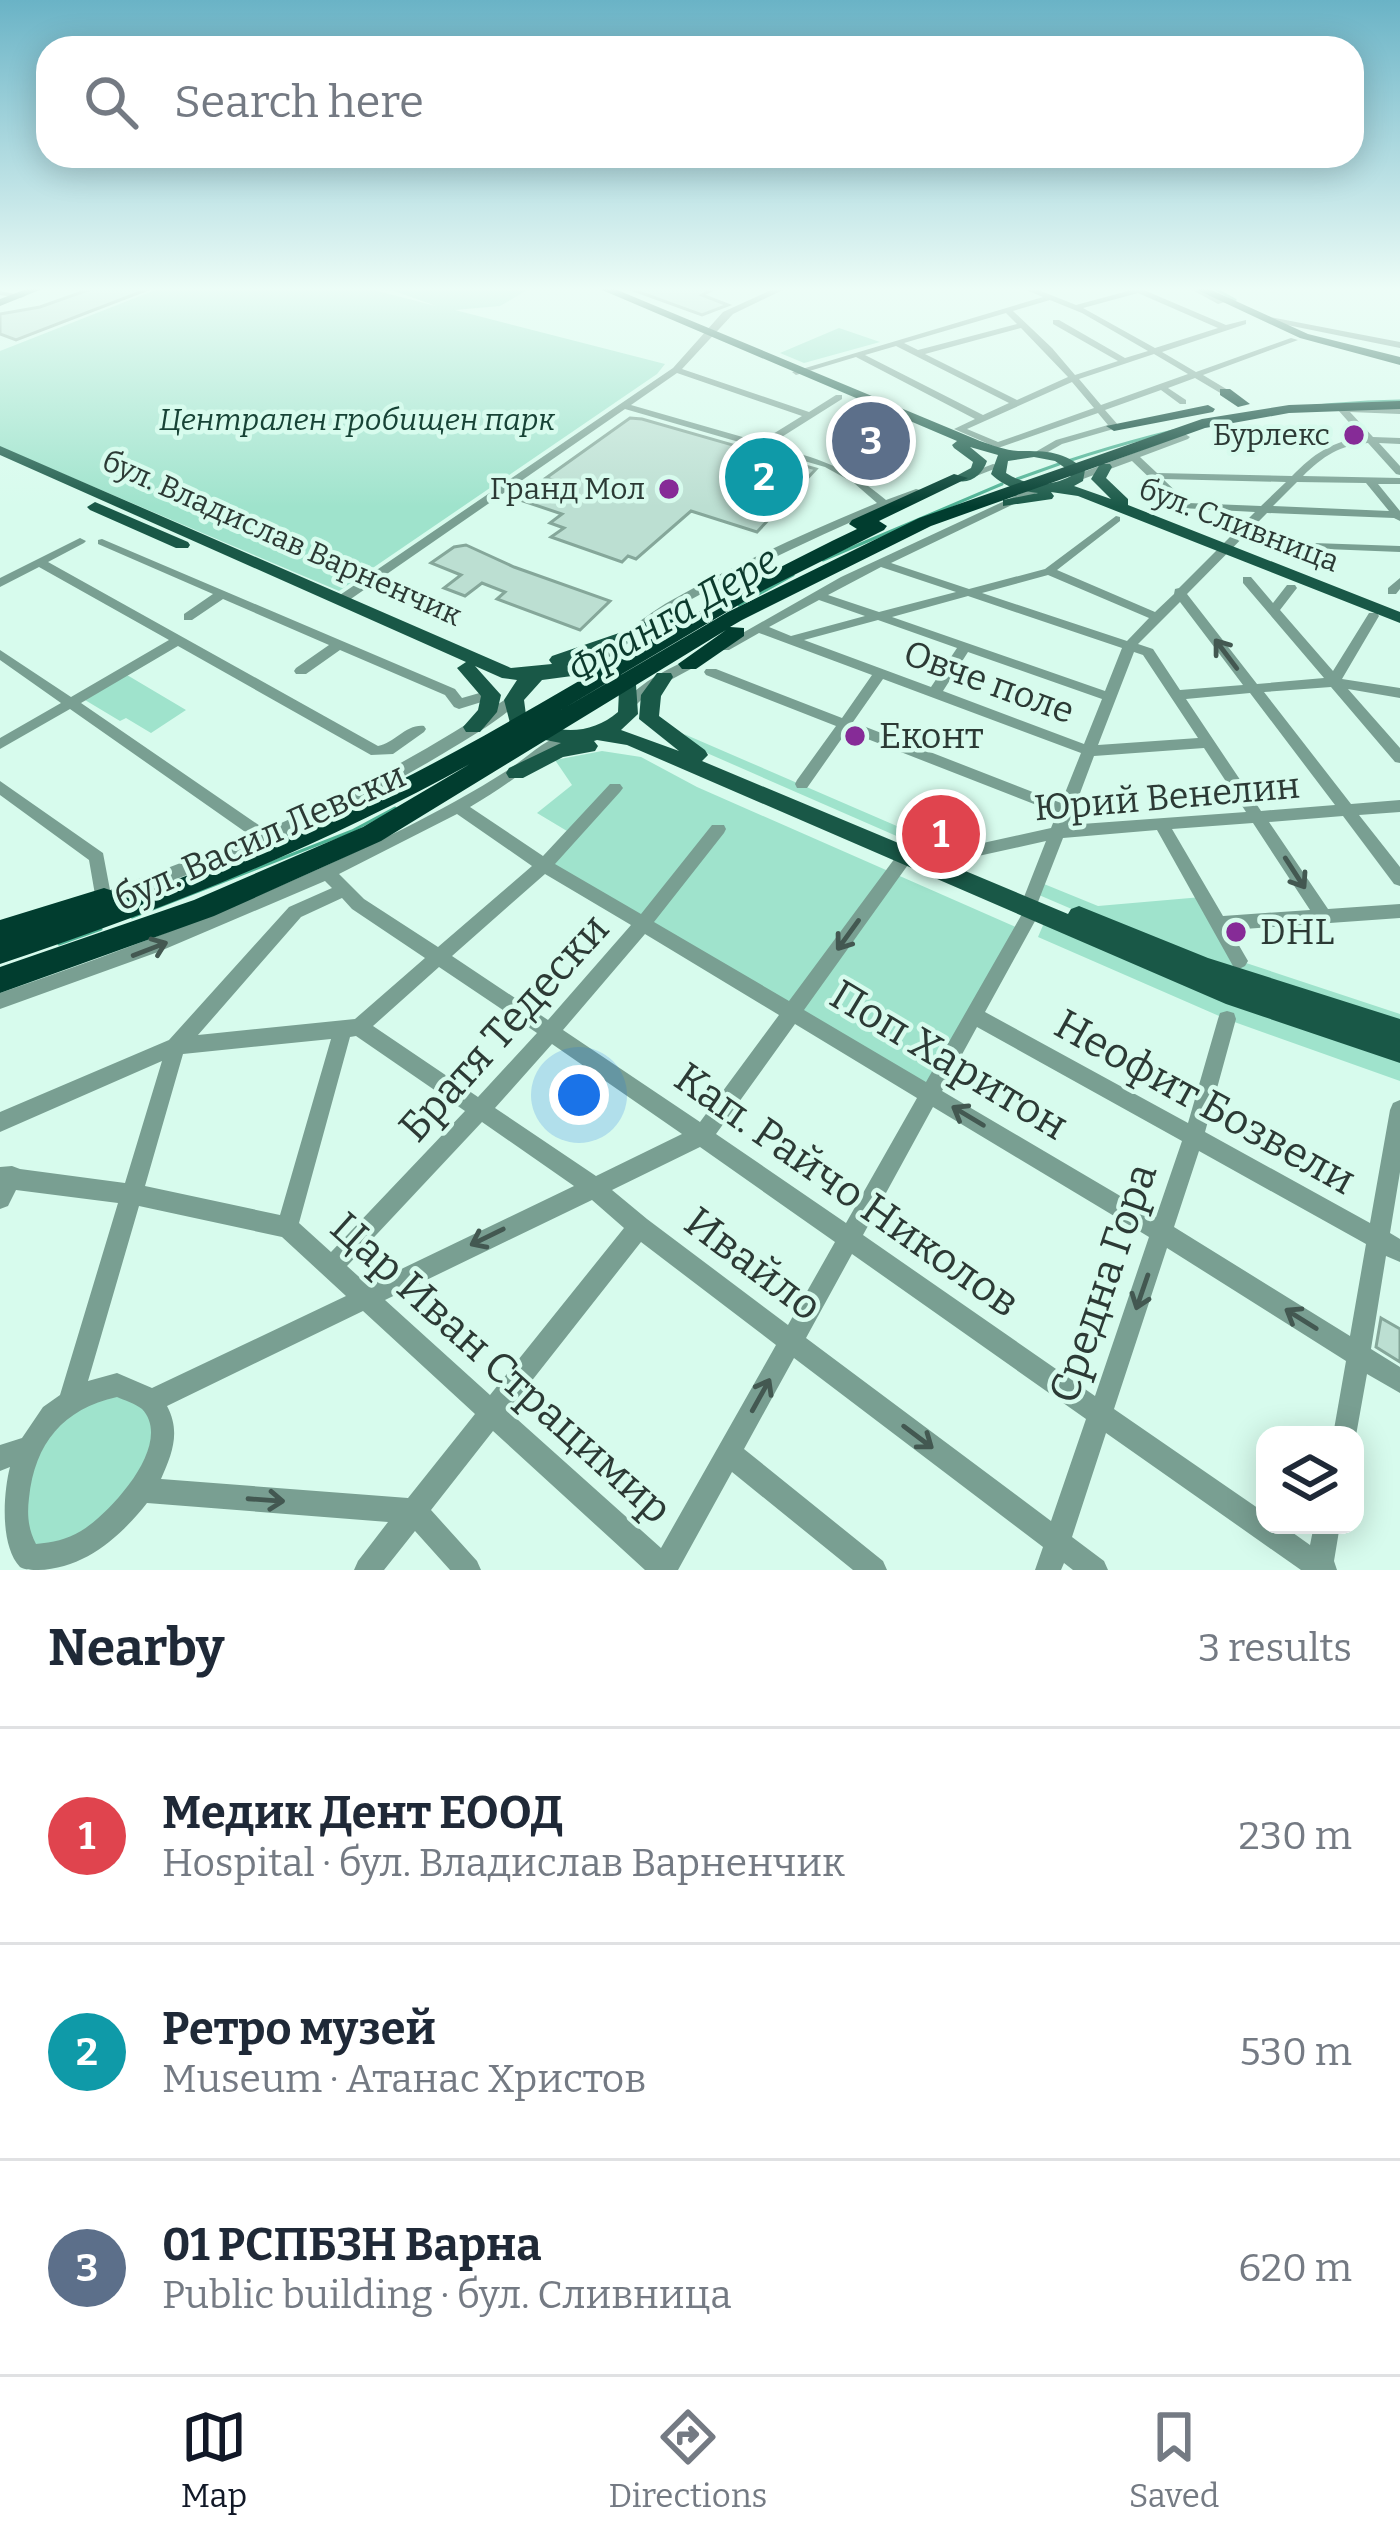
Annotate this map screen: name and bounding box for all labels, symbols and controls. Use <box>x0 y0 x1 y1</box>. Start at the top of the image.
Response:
search box <box>36 36 1364 168</box>
icon: search <box>78 69 144 135</box>
text: Search here <box>174 75 424 129</box>
pin: 3 <box>832 396 910 486</box>
park label: Централен гробищен парк <box>159 402 555 438</box>
place label: Бурлекс <box>1213 417 1330 453</box>
marker: Бурлекс <box>1341 422 1367 448</box>
pin: 2 <box>725 432 803 522</box>
street label: бул. Владислав Варненчик <box>97 442 468 634</box>
street label: бул. Сливница <box>1134 470 1344 580</box>
place label: Гранд Мол <box>490 471 645 507</box>
marker: Гранд Мол <box>656 476 682 502</box>
water label: Франга Дере <box>560 536 786 694</box>
street label: Овче поле <box>898 631 1080 733</box>
one-way arrow <box>1213 638 1240 670</box>
place label: Еконт <box>879 714 984 758</box>
marker: Еконт <box>842 723 868 749</box>
street label: бул. Васил Левски <box>108 753 412 921</box>
street label: Юрий Венелин <box>1032 763 1302 831</box>
pin: 1 <box>902 789 980 879</box>
one-way arrow <box>1282 856 1307 890</box>
street label: Братя Тедески <box>389 904 619 1152</box>
place label: DHL <box>1260 910 1334 954</box>
one-way arrow <box>836 918 862 951</box>
marker: DHL <box>1223 919 1249 945</box>
one-way arrow <box>131 936 168 958</box>
street label: Поп Харитон <box>821 970 1077 1150</box>
street label: Неофит Бозвели <box>1046 999 1364 1205</box>
street label: Кап. Райчо Николов <box>665 1052 1029 1328</box>
your location <box>549 1065 609 1125</box>
one-way arrow <box>951 1104 986 1128</box>
street label: Средна Гора <box>1039 1157 1167 1409</box>
street label: Ивайло <box>675 1197 831 1331</box>
street label: Цар Иван Страцимир <box>320 1202 682 1534</box>
one-way arrow <box>470 1227 506 1249</box>
one-way arrow <box>1130 1272 1151 1309</box>
one-way arrow <box>1284 1307 1318 1332</box>
one-way arrow <box>750 1378 773 1413</box>
one-way arrow <box>901 1423 934 1449</box>
map controls <box>1256 1426 1364 1534</box>
button: layers <box>1256 1426 1364 1534</box>
one-way arrow <box>246 1488 285 1511</box>
text: Nearby <box>48 1617 224 1679</box>
text: 3 results <box>1198 1625 1352 1671</box>
text: Медик Дент ЕООД <box>162 1786 563 1840</box>
text: 1 <box>79 1813 95 1859</box>
text: 230 m <box>1239 1813 1352 1859</box>
text: Hospital · бул. Владислав Варненчик <box>162 1840 845 1886</box>
text: Ретро музей <box>162 2002 436 2056</box>
text: 2 <box>76 2029 98 2075</box>
text: 530 m <box>1240 2029 1352 2075</box>
text: Museum · Атанас Христов <box>162 2056 646 2102</box>
text: 01 РСПБЗН Варна <box>162 2218 542 2272</box>
text: 3 <box>76 2245 98 2291</box>
text: 620 m <box>1238 2245 1352 2291</box>
text: Public building · бул. Сливница <box>162 2272 732 2318</box>
tab: Map <box>181 2404 247 2516</box>
tab: Directions <box>609 2404 767 2516</box>
tab: Saved <box>1129 2404 1219 2516</box>

